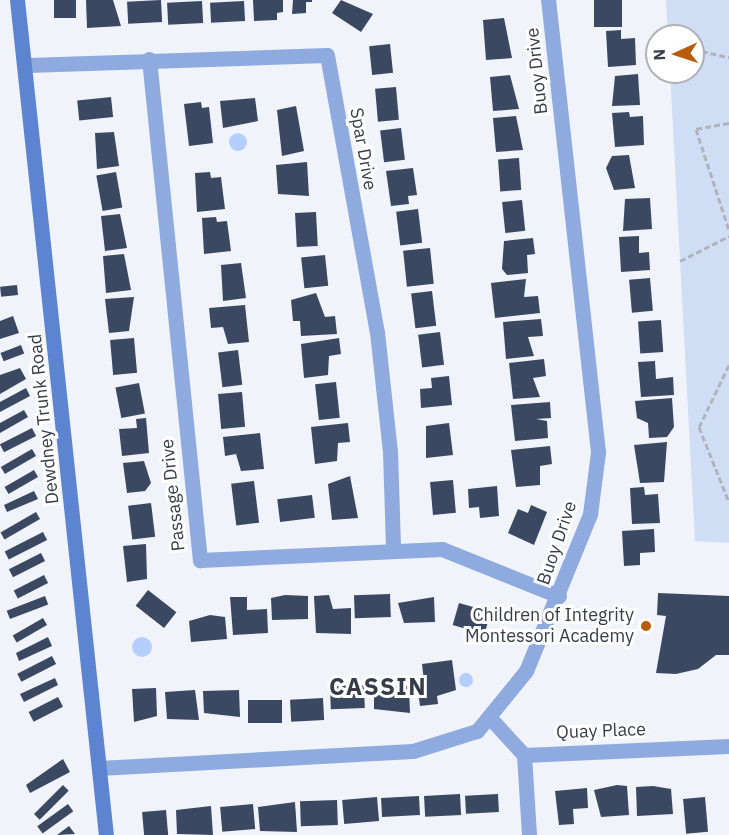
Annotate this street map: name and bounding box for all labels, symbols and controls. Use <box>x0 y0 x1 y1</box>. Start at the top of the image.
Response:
north arrow <box>645 24 705 84</box>
street label: Buoy Drive <box>522 27 552 115</box>
text: N <box>649 49 669 61</box>
street label: Spar Drive <box>345 106 381 192</box>
street label: Dewdney Trunk Road <box>24 333 64 505</box>
street label: Passage Drive <box>156 438 190 552</box>
street label: Buoy Drive <box>533 498 581 588</box>
place label: Children of Integrity Montessori Academy <box>465 605 634 648</box>
marker: Children of Integrity Montessori Academy <box>639 619 653 633</box>
district label: CASSIN <box>329 673 427 701</box>
street label: Quay Place <box>556 719 646 743</box>

